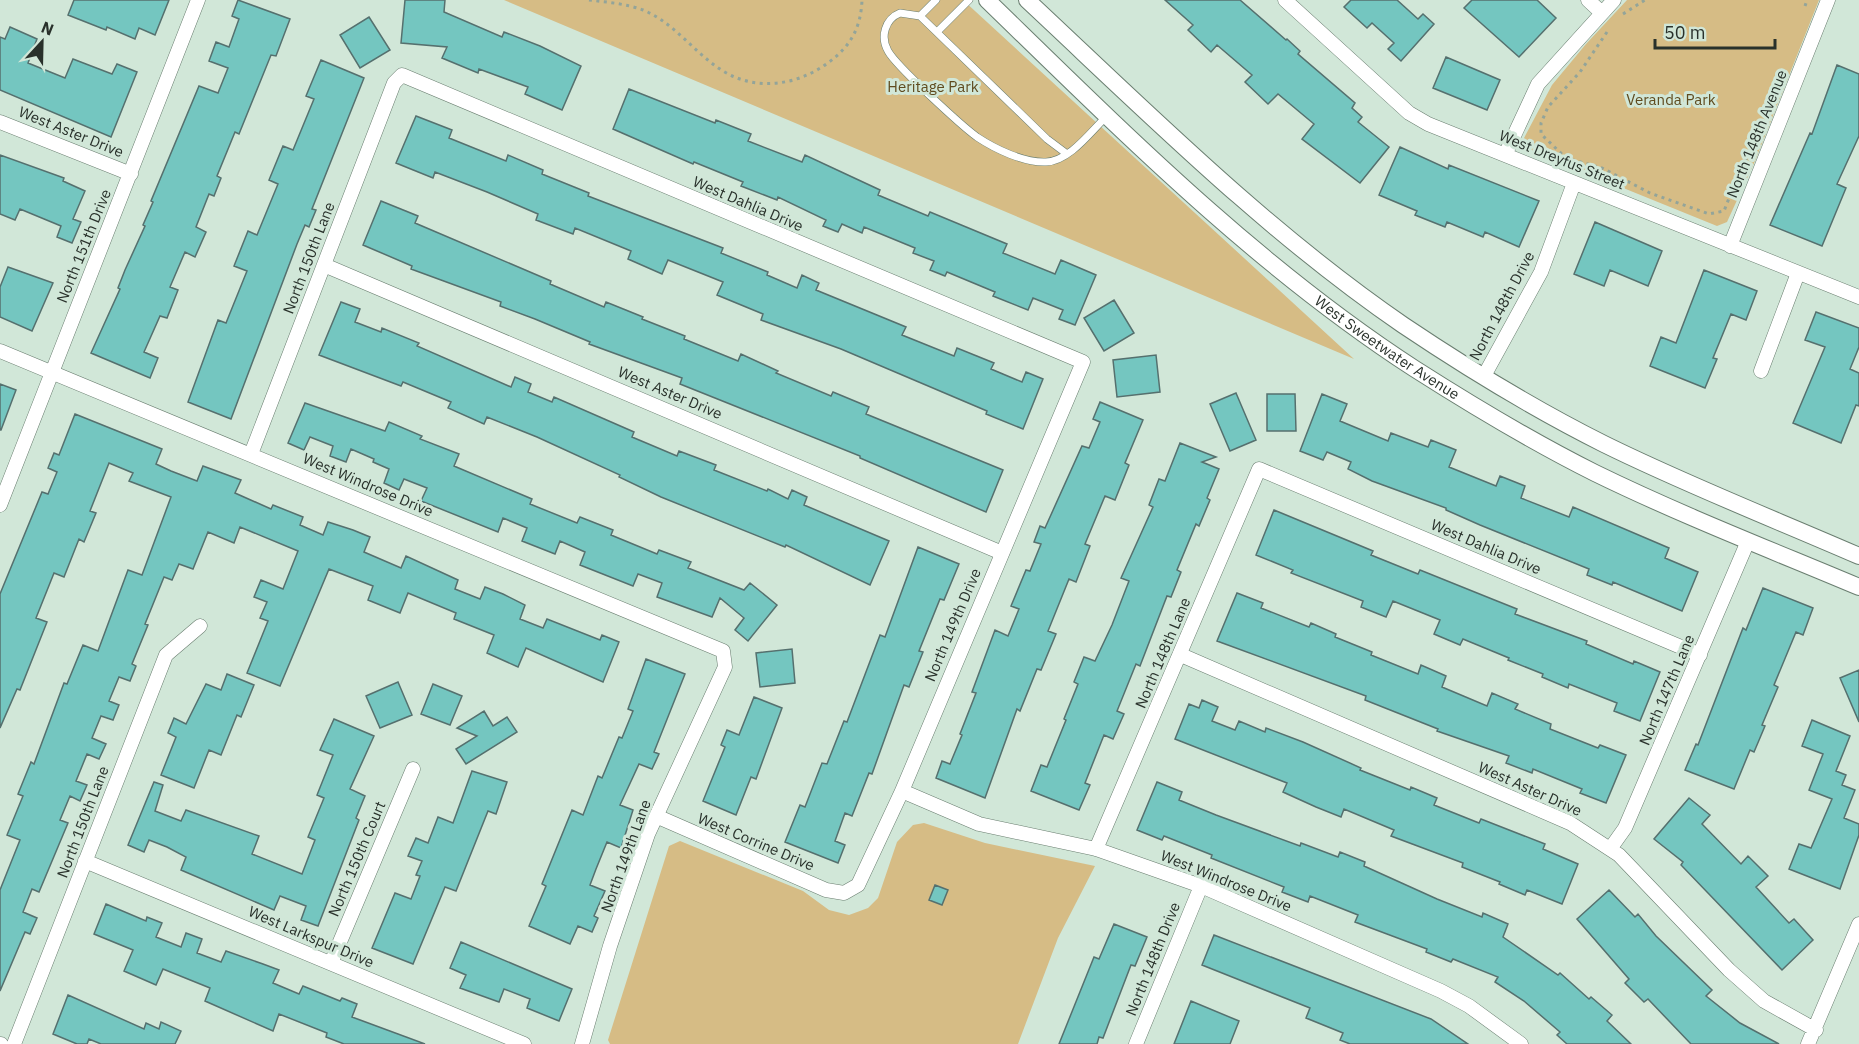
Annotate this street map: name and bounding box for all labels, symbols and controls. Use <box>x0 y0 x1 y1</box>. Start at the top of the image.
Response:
north arrow <box>12 12 72 72</box>
scale bar <box>1655 12 1775 50</box>
text: N <box>38 17 57 40</box>
text: 50 m <box>1664 21 1706 44</box>
street label: North 148th Avenue <box>1722 67 1791 201</box>
park label: Heritage Park <box>887 77 979 96</box>
park label: Veranda Park <box>1626 90 1716 109</box>
street label: West Aster Drive <box>16 102 126 161</box>
street label: West Dreyfus Street <box>1497 126 1628 193</box>
street label: West Dahlia Drive <box>690 172 806 235</box>
street label: North 151th Drive <box>52 186 115 305</box>
street label: North 150th Lane <box>278 199 339 317</box>
street label: North 148th Drive <box>1465 248 1538 364</box>
street label: West Sweetwater Avenue <box>1311 291 1463 404</box>
street label: West Aster Drive <box>615 362 725 423</box>
street label: West Windrose Drive <box>300 449 436 521</box>
street label: West Dahlia Drive <box>1428 515 1544 578</box>
street label: North 149th Drive <box>920 565 985 684</box>
street label: North 148th Lane <box>1131 595 1194 711</box>
street label: North 147th Lane <box>1635 632 1698 748</box>
street label: West Aster Drive <box>1475 757 1585 820</box>
street label: North 150th Lane <box>52 763 113 881</box>
street label: North 149th Lane <box>596 797 655 915</box>
street label: North 150th Court <box>324 798 389 919</box>
street label: West Corrine Drive <box>695 808 817 875</box>
street label: West Windrose Drive <box>1158 846 1294 915</box>
street label: North 148th Drive <box>1121 899 1184 1018</box>
street label: West Larkspur Drive <box>246 902 377 972</box>

